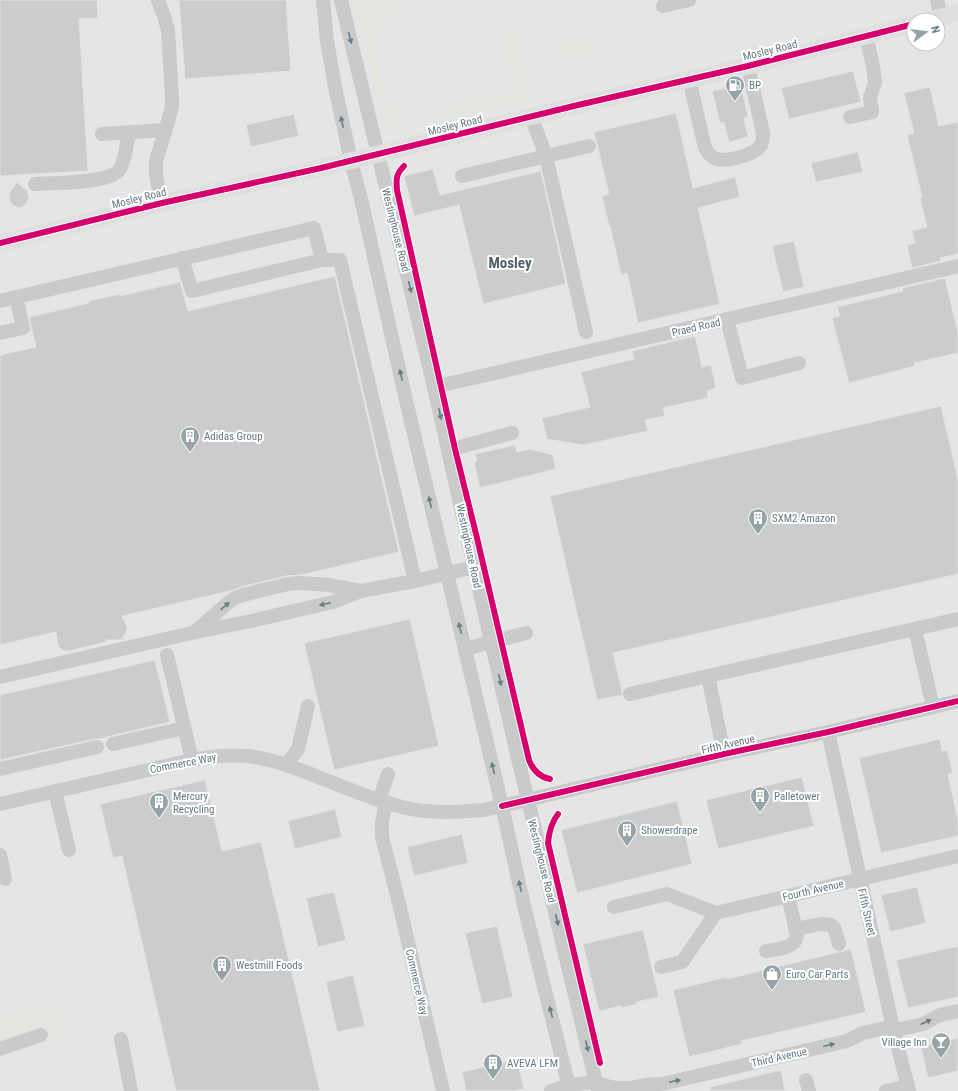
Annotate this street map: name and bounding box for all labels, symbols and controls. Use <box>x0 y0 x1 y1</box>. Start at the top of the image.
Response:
north arrow <box>906 12 946 52</box>
text: N <box>928 25 942 35</box>
one-way arrow <box>347 32 353 44</box>
street label: Mosley Road <box>742 37 799 64</box>
fuel station icon: BP <box>724 74 746 102</box>
place label: BP <box>749 79 761 92</box>
street label: Mosley Road <box>427 112 484 139</box>
one-way arrow <box>339 116 345 129</box>
street label: Mosley Road <box>111 185 168 212</box>
street label: Westinghouse Road <box>379 187 412 273</box>
district label: Mosley <box>488 254 532 272</box>
one-way arrow <box>407 282 413 294</box>
street label: Praed Road <box>670 316 722 339</box>
one-way arrow <box>397 369 403 381</box>
one-way arrow <box>438 408 444 420</box>
building icon: Adidas Group <box>179 425 201 453</box>
place label: Adidas Group <box>204 430 263 443</box>
one-way arrow <box>427 495 433 508</box>
street label: Westinghouse Road <box>453 503 484 589</box>
building icon: SXM2 Amazon <box>747 507 769 535</box>
place label: SXM2 Amazon <box>772 512 836 525</box>
one-way arrow <box>220 601 230 610</box>
one-way arrow <box>319 602 331 608</box>
one-way arrow <box>457 622 463 634</box>
one-way arrow <box>497 674 503 686</box>
street label: Fifth Avenue <box>700 732 756 757</box>
street label: Commerce Way <box>149 751 218 776</box>
one-way arrow <box>490 762 496 774</box>
building icon: Palletower <box>749 785 771 813</box>
place label: Mercury Recycling <box>173 790 214 816</box>
place label: Palletower <box>774 790 820 803</box>
building icon: Mercury Recycling <box>148 791 170 819</box>
street label: Westinghouse Road <box>525 818 558 904</box>
building icon: Showerdrape <box>616 819 638 847</box>
place label: Showerdrape <box>641 824 698 837</box>
street label: Fourth Avenue <box>781 877 845 904</box>
one-way arrow <box>516 880 522 892</box>
street label: Fifth Street <box>855 887 878 937</box>
one-way arrow <box>554 914 560 926</box>
street label: Commerce Way <box>403 948 431 1017</box>
building icon: Westmill Foods <box>211 954 233 982</box>
place label: Westmill Foods <box>236 959 303 972</box>
shop icon: Euro Car Parts <box>761 963 783 991</box>
place label: Euro Car Parts <box>786 968 849 981</box>
one-way arrow <box>547 1006 553 1019</box>
one-way arrow <box>920 1019 932 1025</box>
bar icon: Village Inn <box>930 1031 952 1059</box>
place label: Village Inn <box>881 1036 927 1049</box>
one-way arrow <box>585 1040 591 1053</box>
one-way arrow <box>823 1042 835 1048</box>
street label: Third Avenue <box>750 1045 808 1070</box>
building icon: AVEVA LFM <box>482 1052 504 1080</box>
place label: AVEVA LFM <box>507 1057 558 1070</box>
one-way arrow <box>669 1078 681 1084</box>

